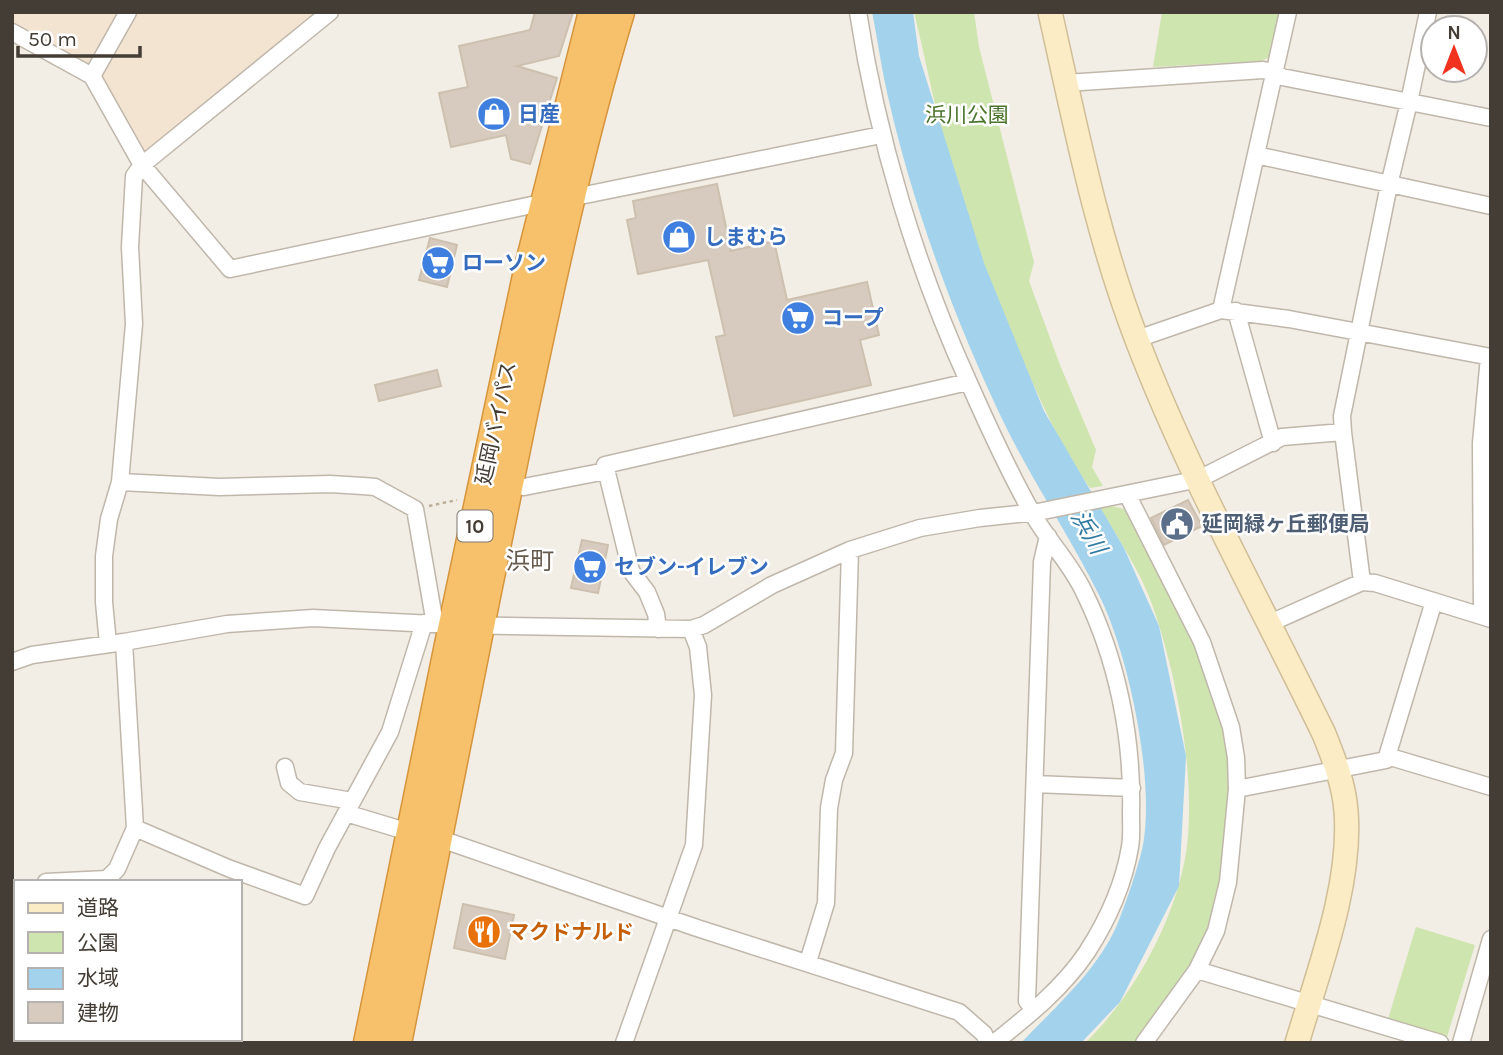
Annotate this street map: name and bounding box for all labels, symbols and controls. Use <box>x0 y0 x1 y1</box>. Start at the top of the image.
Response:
scale bar <box>18 14 140 58</box>
north arrow <box>1419 14 1489 84</box>
text: N <box>1447 22 1461 44</box>
text: 50 m <box>28 27 77 51</box>
shop icon: 日産 <box>475 95 513 133</box>
place label: 日産 <box>518 102 560 126</box>
park label: 浜川公園 <box>925 103 1009 127</box>
shop icon: しまむら <box>660 218 698 256</box>
place label: しまむら <box>704 225 788 249</box>
supermarket icon: ローソン <box>419 244 457 282</box>
place label: ローソン <box>462 251 546 275</box>
supermarket icon: コープ <box>779 299 817 337</box>
place label: コープ <box>822 306 884 330</box>
street label: 延岡バイパス <box>471 359 521 487</box>
public building icon: 延岡緑ヶ丘郵便局 <box>1158 505 1196 543</box>
water label: 浜川 <box>1065 506 1113 562</box>
road number: 10 <box>458 510 492 541</box>
place label: 延岡緑ヶ丘郵便局 <box>1202 512 1370 536</box>
district label: 浜町 <box>506 547 554 575</box>
supermarket icon: セブン-イレブン <box>571 548 609 586</box>
place label: セブン-イレブン <box>614 555 769 579</box>
legend <box>14 880 242 1041</box>
text: 道路 <box>77 896 119 920</box>
restaurant icon: マクドナルド <box>465 913 503 951</box>
place label: マクドナルド <box>508 920 634 944</box>
text: 公園 <box>77 931 119 955</box>
text: 水域 <box>77 966 119 990</box>
text: 建物 <box>77 1001 119 1025</box>

